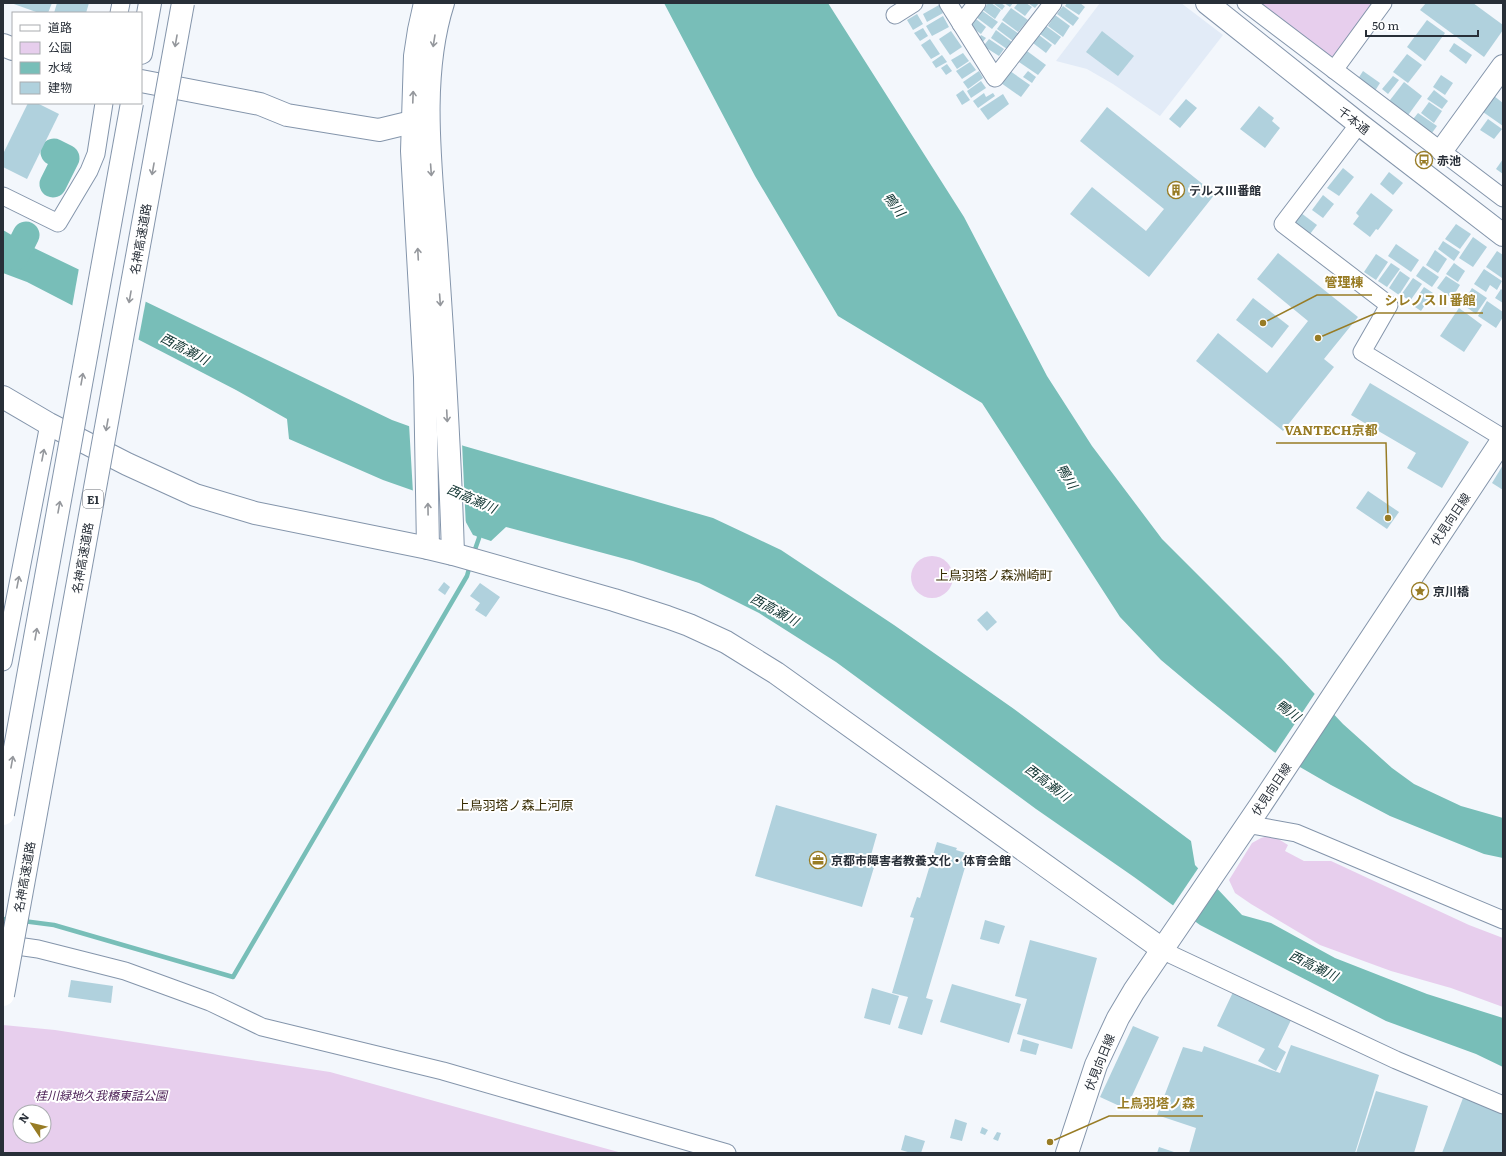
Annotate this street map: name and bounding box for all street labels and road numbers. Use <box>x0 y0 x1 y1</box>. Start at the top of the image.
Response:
street label: 千本通 <box>1334 102 1374 138</box>
street label: 名神高速道路 <box>125 202 155 276</box>
street label: 伏見向日線 <box>1426 489 1474 549</box>
road number: E1 <box>83 490 103 508</box>
street label: 名神高速道路 <box>67 521 97 595</box>
street label: 伏見向日線 <box>1247 759 1295 819</box>
street label: 名神高速道路 <box>9 840 39 914</box>
street label: 伏見向日線 <box>1079 1031 1119 1093</box>

